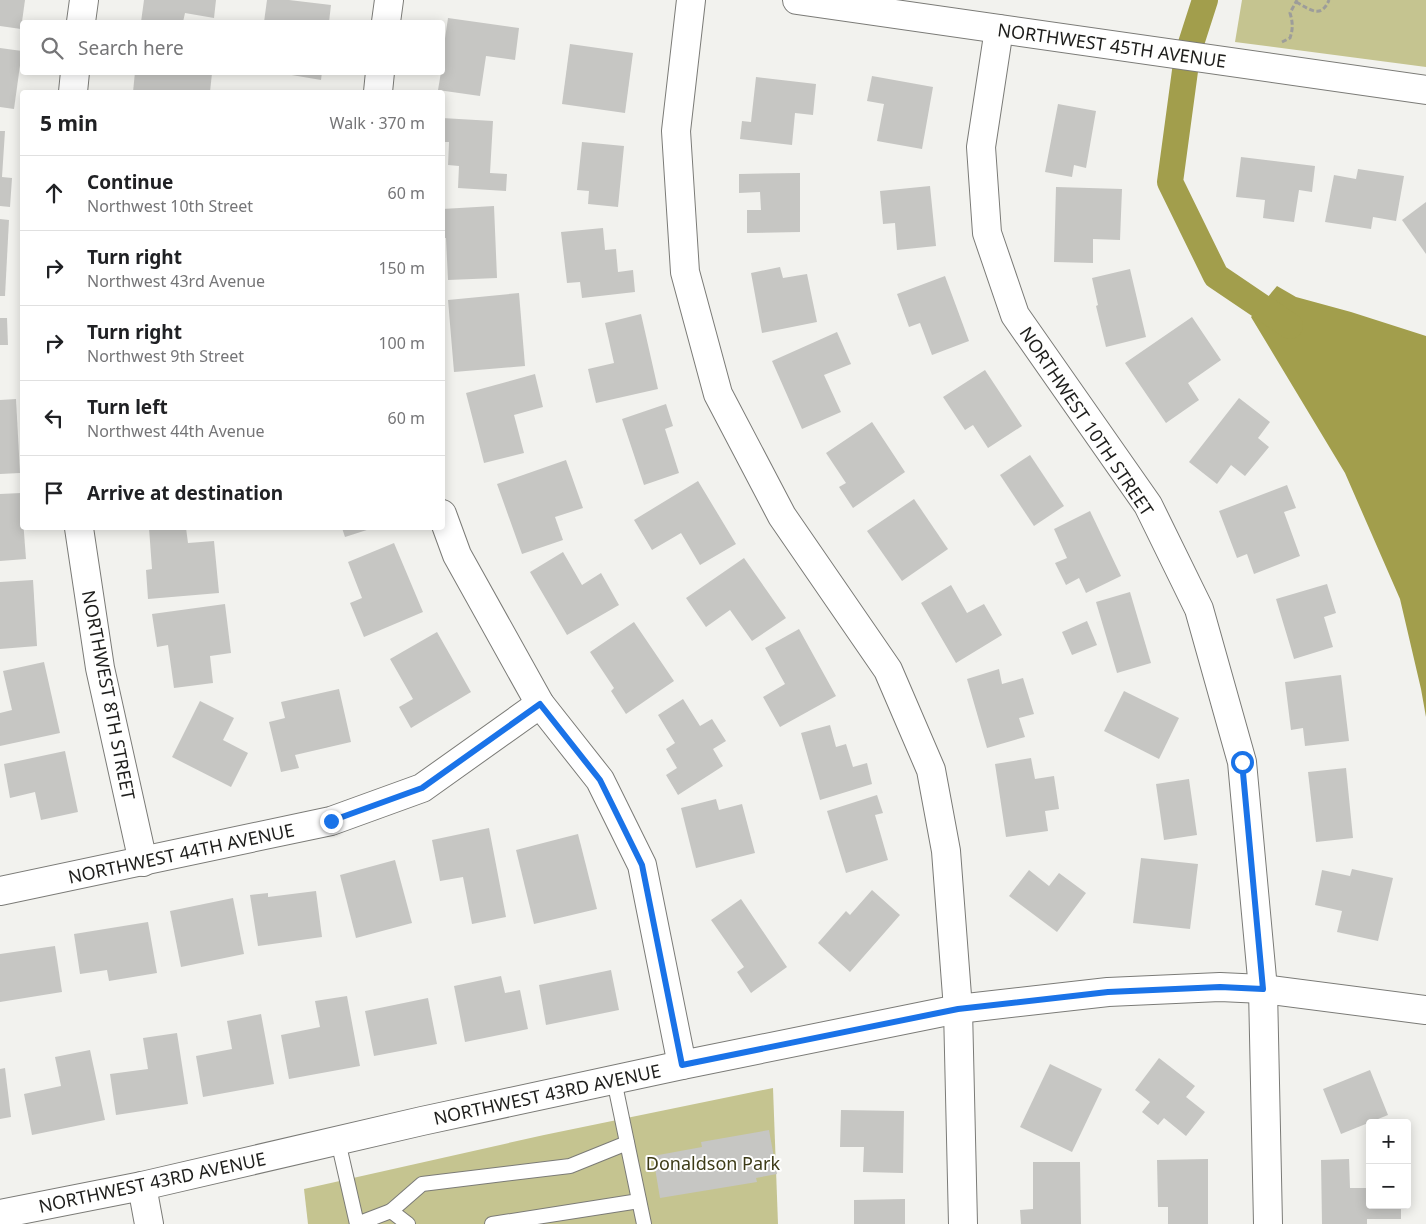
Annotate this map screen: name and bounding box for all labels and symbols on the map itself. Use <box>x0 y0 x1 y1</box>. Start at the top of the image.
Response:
street label: NORTHWEST 45TH AVENUE <box>996 17 1228 73</box>
street label: NORTHWEST 10TH STREET <box>1015 322 1159 520</box>
street label: NORTHWEST 8TH STREET <box>77 588 141 802</box>
route start <box>1231 751 1254 774</box>
route end <box>320 810 343 833</box>
street label: NORTHWEST 44TH AVENUE <box>66 817 296 889</box>
street label: NORTHWEST 43RD AVENUE <box>431 1058 663 1130</box>
street label: NORTHWEST 43RD AVENUE <box>36 1146 268 1218</box>
park label: Donaldson Park <box>646 1151 781 1175</box>

